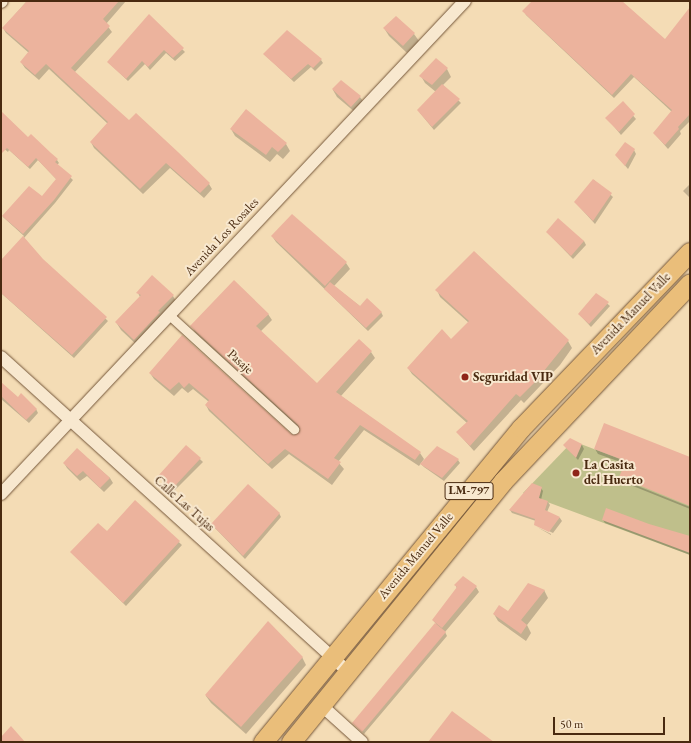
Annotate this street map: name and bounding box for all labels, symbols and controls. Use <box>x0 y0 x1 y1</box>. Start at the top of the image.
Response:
street label: Avenida Los Rosales <box>182 195 262 279</box>
street label: Avenida Manuel Valle <box>588 270 674 358</box>
street label: Pasaje <box>224 347 256 377</box>
place label: Seguridad VIP <box>473 369 553 385</box>
marker: Seguridad VIP <box>460 372 470 382</box>
place label: La Casita del Huerto <box>584 458 643 489</box>
marker: La Casita del Huerto <box>571 468 581 478</box>
street label: Calle Las Tujas <box>151 473 217 535</box>
road number: LM-797 <box>444 481 494 501</box>
street label: Avenida Manuel Valle <box>375 510 457 602</box>
scale bar <box>555 709 667 735</box>
text: 50 m <box>560 716 583 732</box>

